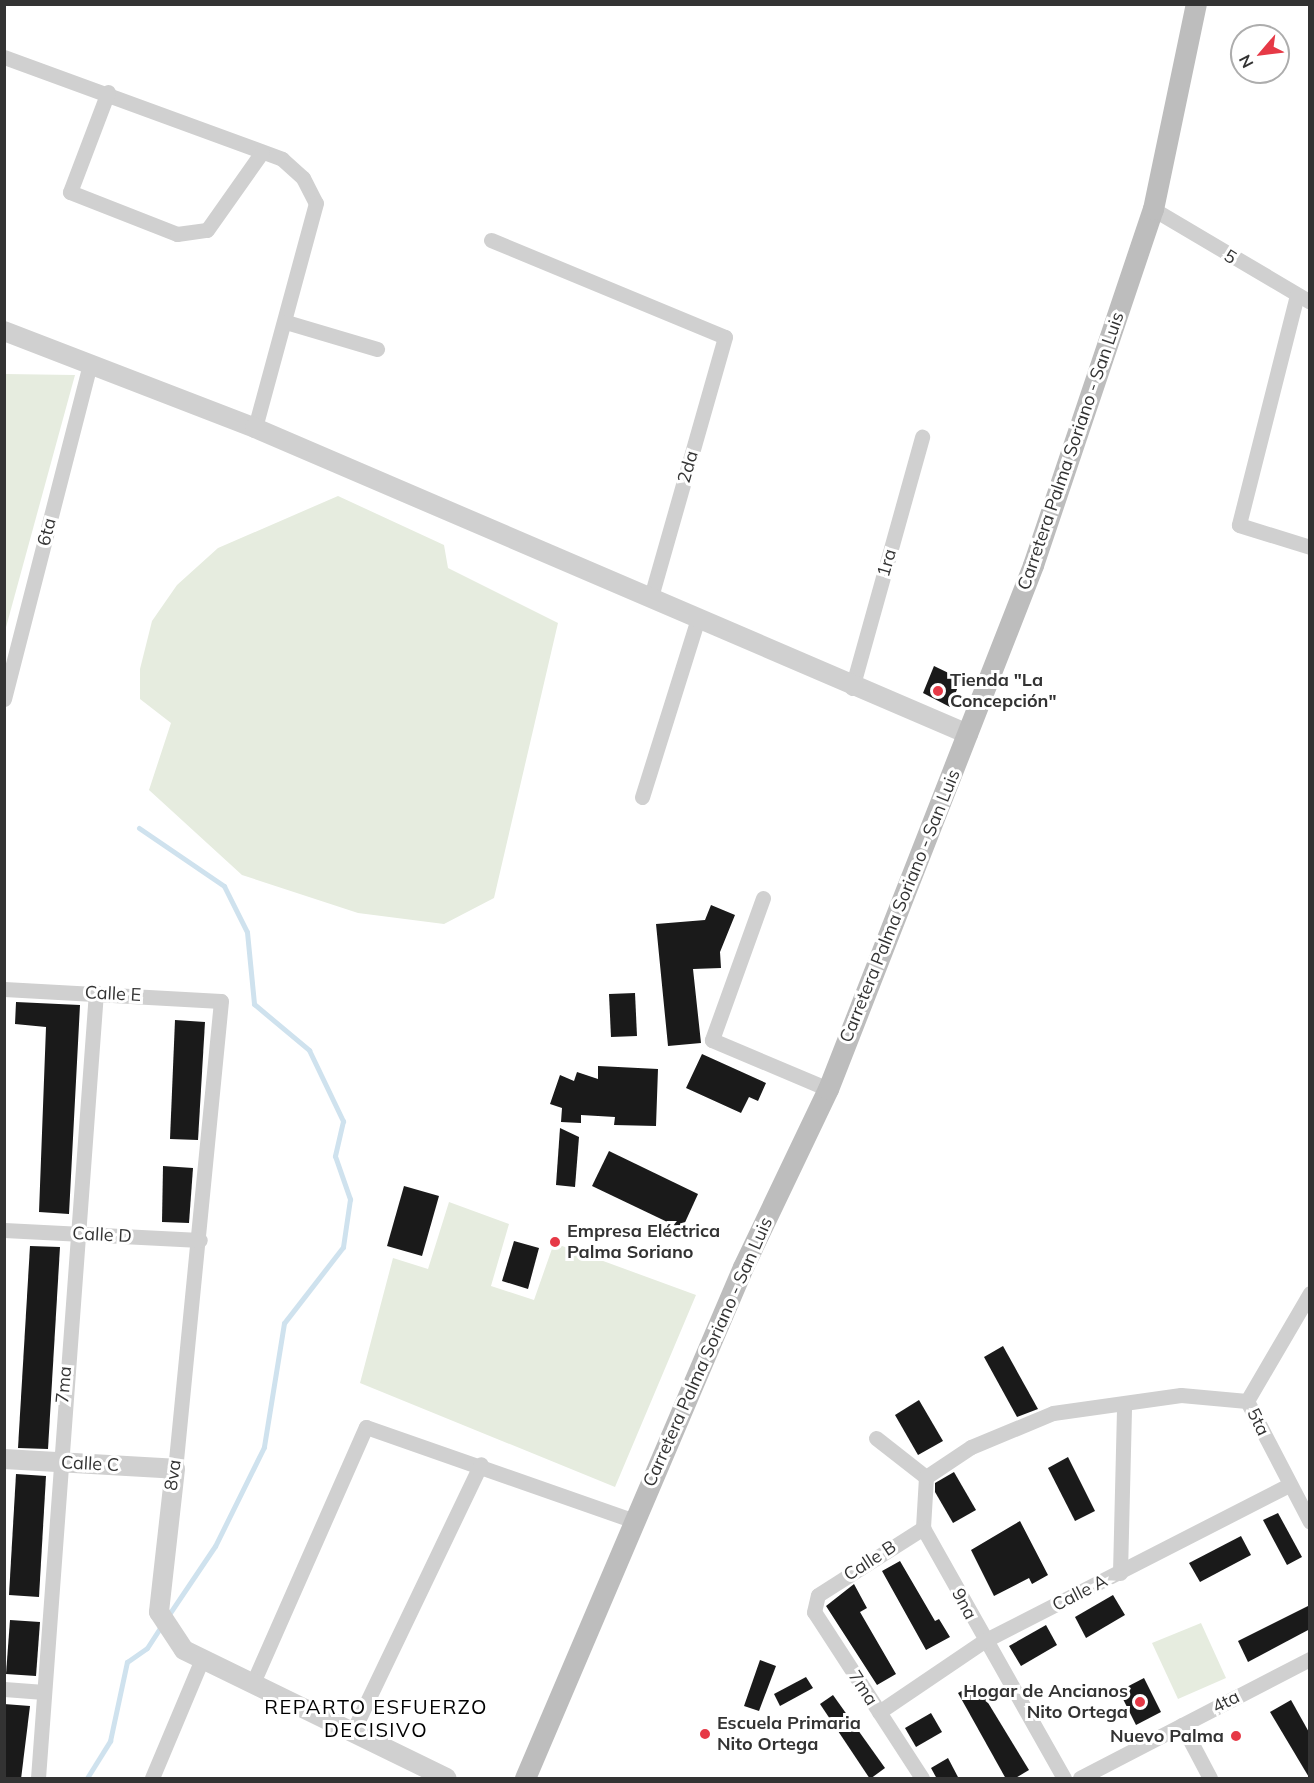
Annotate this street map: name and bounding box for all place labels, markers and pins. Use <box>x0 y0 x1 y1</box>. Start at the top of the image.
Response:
place label: Tienda "La Concepción" <box>950 670 1056 712</box>
marker: Tienda "La Concepción" <box>931 684 945 698</box>
place label: Empresa Eléctrica Palma Soriano <box>567 1221 720 1264</box>
marker: Empresa Eléctrica Palma Soriano <box>548 1235 562 1249</box>
place label: Hogar de Ancianos Nito Ortega <box>963 1681 1128 1724</box>
marker: Hogar de Ancianos Nito Ortega <box>1133 1695 1147 1709</box>
place label: Escuela Primaria Nito Ortega <box>717 1713 861 1756</box>
place label: Nuevo Palma <box>1110 1725 1224 1747</box>
marker: Escuela Primaria Nito Ortega <box>698 1727 712 1741</box>
marker: Nuevo Palma <box>1229 1729 1243 1743</box>

